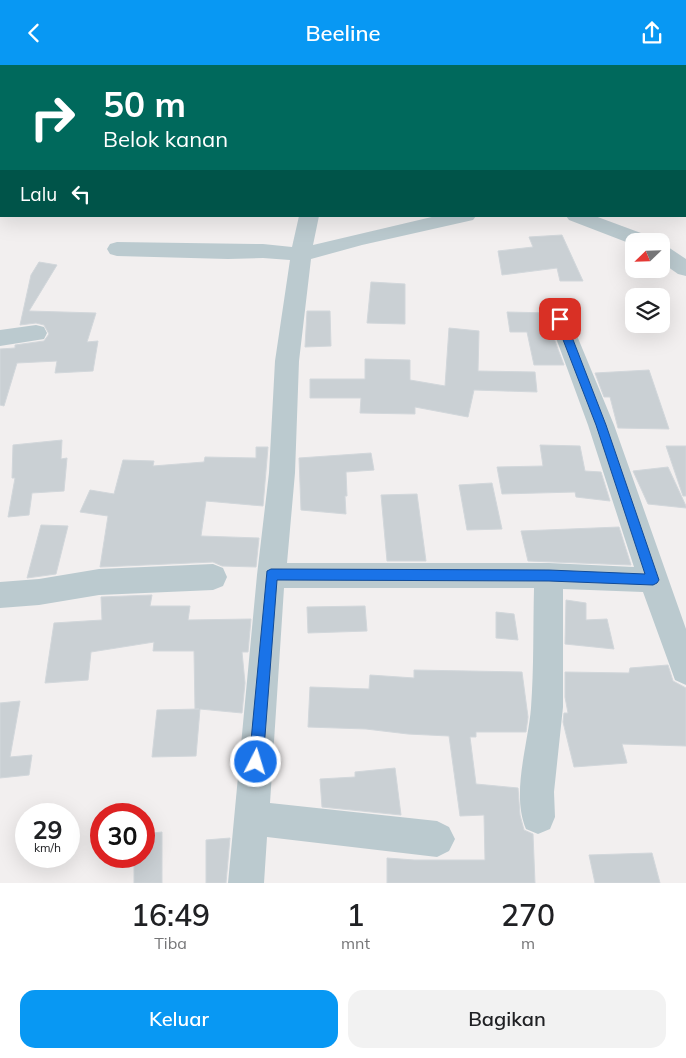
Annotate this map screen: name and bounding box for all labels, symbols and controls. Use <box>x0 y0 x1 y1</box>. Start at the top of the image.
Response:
icon: back <box>20 19 48 47</box>
text: Beeline <box>305 19 381 47</box>
icon: share <box>638 19 666 47</box>
text: 50 m <box>103 82 186 126</box>
icon: right <box>20 85 85 150</box>
text: Belok kanan <box>103 125 228 153</box>
icon: left <box>67 180 95 208</box>
text: Lalu <box>20 182 57 206</box>
north arrow <box>625 233 670 277</box>
map controls <box>625 233 670 333</box>
button: layers <box>625 288 670 333</box>
pin <box>539 298 581 340</box>
icon: arrive <box>546 305 574 333</box>
position arrow <box>229 735 281 787</box>
speed limit sign: 30 <box>90 803 155 868</box>
text: 29 <box>32 814 63 845</box>
text: km/h <box>34 840 61 855</box>
text: 16:49 <box>131 896 210 934</box>
text: 1 <box>347 896 365 934</box>
text: 270 <box>501 896 555 934</box>
text: Tiba <box>154 933 187 953</box>
text: mnt <box>341 933 370 953</box>
text: m <box>521 933 535 953</box>
button: Keluar <box>20 990 338 1048</box>
button: Bagikan <box>348 990 666 1048</box>

